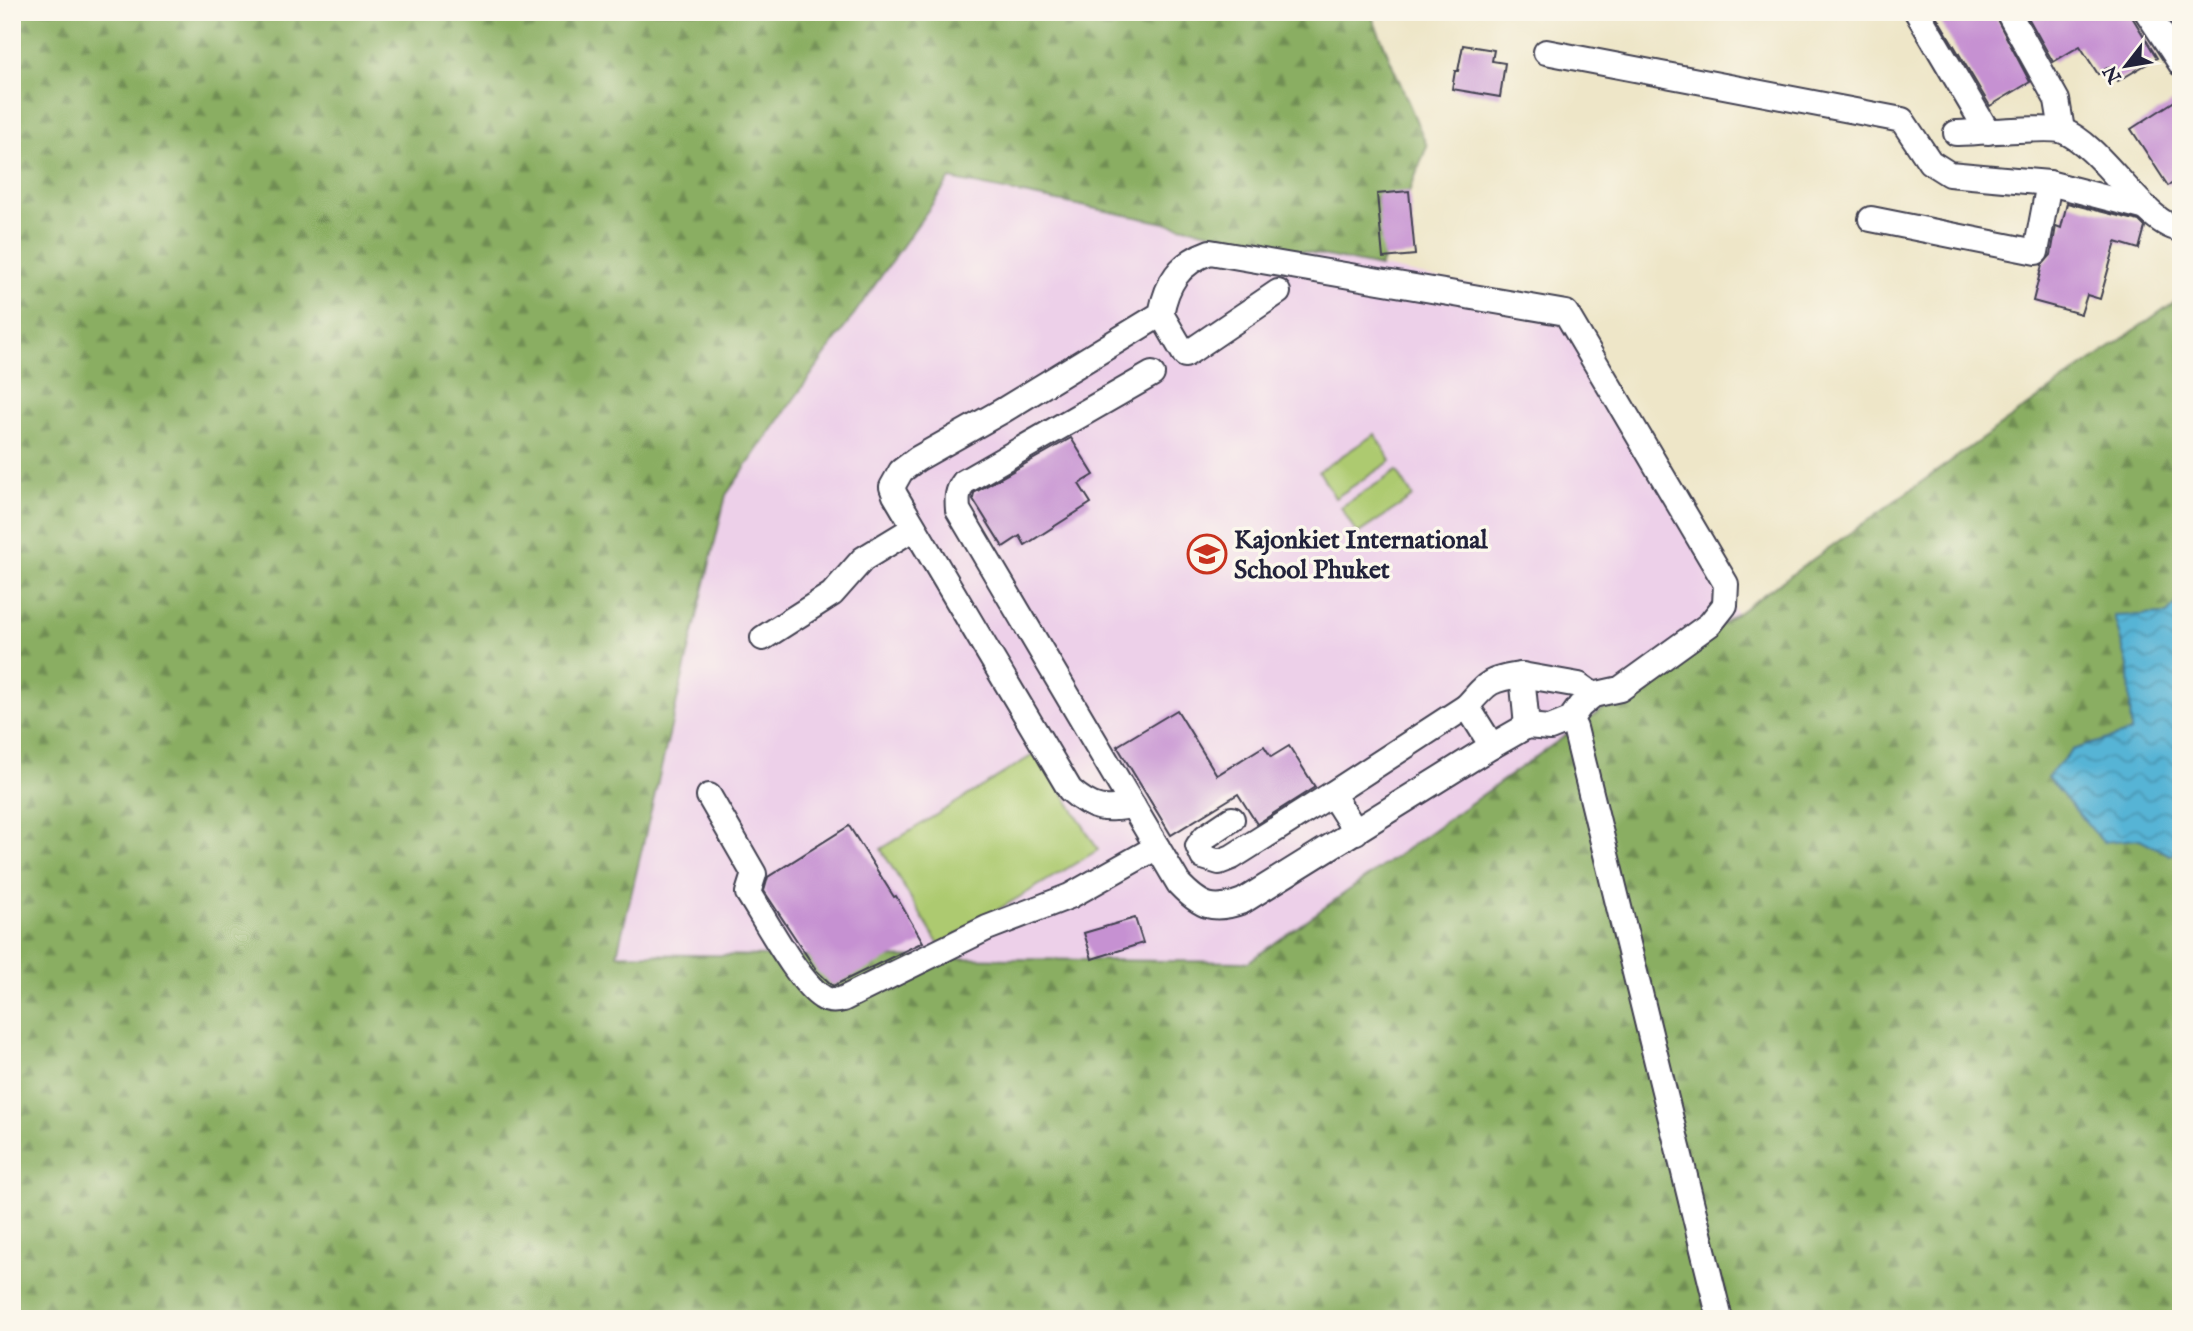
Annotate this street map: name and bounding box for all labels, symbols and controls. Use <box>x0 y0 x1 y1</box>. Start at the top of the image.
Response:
north arrow <box>2092 32 2162 102</box>
text: N <box>2098 60 2128 88</box>
place label: Kajonkiet International School Phuket <box>1234 524 1488 587</box>
school or university icon: Kajonkiet International School Phuket <box>1186 533 1228 575</box>

